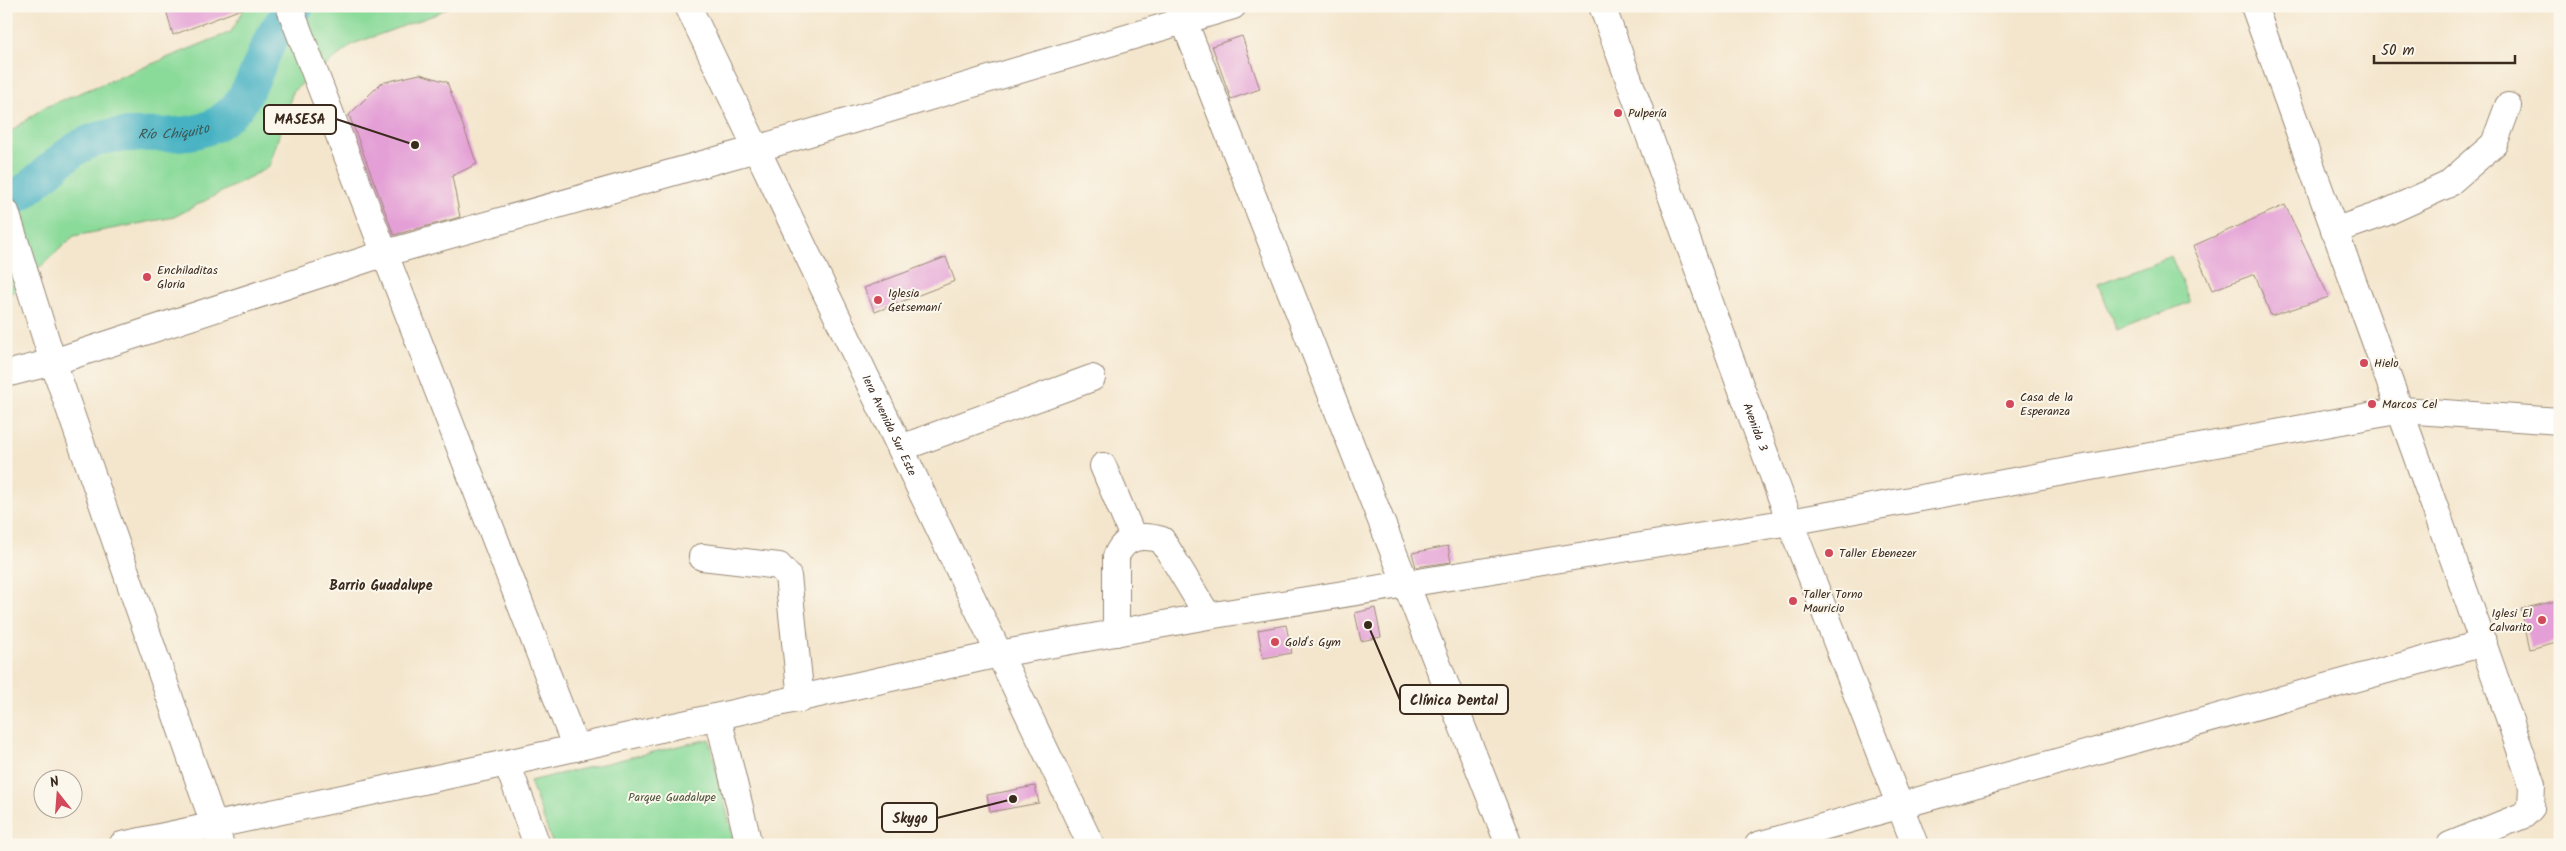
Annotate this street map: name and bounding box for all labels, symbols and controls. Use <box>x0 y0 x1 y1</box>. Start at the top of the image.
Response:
scale bar <box>2374 32 2515 64</box>
text: 50 m <box>2381 39 2415 63</box>
place label: Pulpería <box>1628 104 1667 123</box>
callout: MASESA <box>264 105 336 134</box>
marker: Pulpería <box>1612 107 1624 119</box>
text: MASESA <box>274 109 326 131</box>
water label: Río Chiquito <box>138 117 214 146</box>
place label: Enchiladitas Gloria <box>157 261 218 294</box>
marker: Enchiladitas Gloria <box>141 271 153 283</box>
place label: Iglesia Getsemaní <box>888 284 942 317</box>
marker: Iglesia Getsemaní <box>872 294 884 306</box>
place label: Hielo <box>2374 354 2399 373</box>
marker: Hielo <box>2358 357 2370 369</box>
street label: 1era Avenida Sur Este <box>857 371 922 480</box>
place label: Casa de la Esperanza <box>2020 388 2074 421</box>
place label: Marcos Cel <box>2382 395 2437 414</box>
marker: Casa de la Esperanza <box>2004 398 2016 410</box>
marker: Marcos Cel <box>2366 398 2378 410</box>
street label: Avenida 3 <box>1738 400 1773 454</box>
place label: Taller Ebenezer <box>1839 544 1917 563</box>
marker: Taller Ebenezer <box>1823 547 1835 559</box>
district label: Barrio Guadalupe <box>329 575 433 597</box>
place label: Taller Torno Mauricio <box>1803 585 1863 618</box>
marker: Taller Torno Mauricio <box>1787 595 1799 607</box>
place label: Iglesi El Calvarito <box>2489 604 2532 637</box>
marker: Iglesi El Calvarito <box>2536 614 2548 626</box>
place label: Gold's Gym <box>1285 633 1341 652</box>
marker: Gold's Gym <box>1269 636 1281 648</box>
callout: Clínica Dental <box>1400 685 1508 714</box>
text: Clínica Dental <box>1410 690 1498 712</box>
north arrow <box>32 768 82 818</box>
text: N <box>47 771 62 794</box>
park label: Parque Guadalupe <box>628 788 717 807</box>
callout: Skygo <box>882 803 937 832</box>
text: Skygo <box>892 808 928 830</box>

